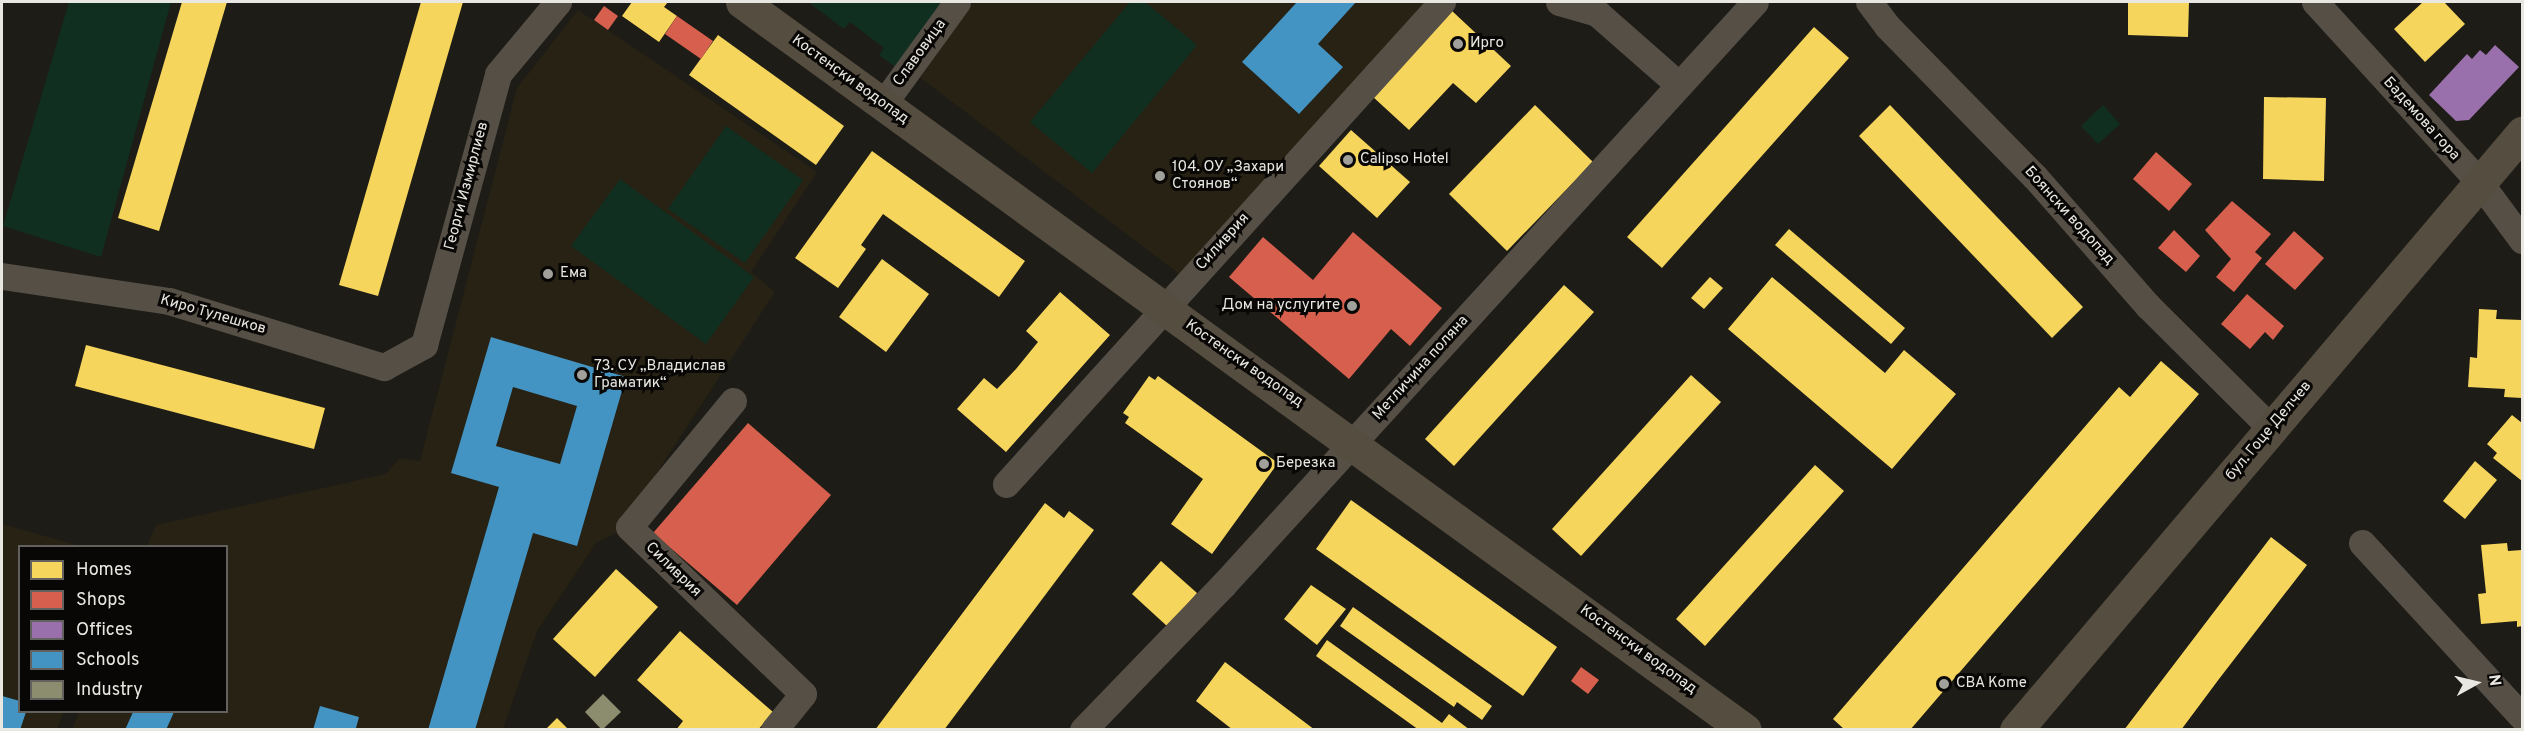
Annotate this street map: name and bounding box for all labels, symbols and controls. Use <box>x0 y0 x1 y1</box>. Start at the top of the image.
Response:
street label: Славовица <box>890 16 950 90</box>
street label: Костенски водопад <box>788 32 912 128</box>
place label: Ирго <box>1470 35 1504 53</box>
marker: Ирго <box>1451 37 1465 51</box>
street label: Бадемова гора <box>2379 74 2463 164</box>
street label: Георги Измирлиев <box>441 120 493 252</box>
place label: Calipso Hotel <box>1360 151 1449 169</box>
marker: Calipso Hotel <box>1341 153 1355 167</box>
place label: 104. ОУ „Захари Стоянов“ <box>1172 158 1285 193</box>
street label: Боянски водопад <box>2020 163 2118 269</box>
marker: 104. ОУ „Захари Стоянов“ <box>1153 169 1167 183</box>
street label: Силиврия <box>1193 210 1253 274</box>
place label: Ема <box>560 265 587 283</box>
marker: Ема <box>541 267 555 281</box>
street label: Киро Тулешков <box>158 291 268 339</box>
place label: Дом на услугите <box>1222 297 1340 315</box>
marker: Дом на услугите <box>1345 299 1359 313</box>
street label: Метличина поляна <box>1369 312 1473 424</box>
street label: Костенски водопад <box>1181 316 1307 412</box>
place label: 73. СУ „Владислав Граматик“ <box>594 357 726 392</box>
marker: 73. СУ „Владислав Граматик“ <box>575 368 589 382</box>
street label: бул. Гоце Делчев <box>2222 378 2316 484</box>
place label: Березка <box>1276 455 1335 473</box>
marker: Березка <box>1257 457 1271 471</box>
street label: Силиврия <box>641 539 705 601</box>
legend <box>18 545 228 713</box>
text: Homes <box>76 559 132 582</box>
text: Shops <box>76 589 126 612</box>
street label: Костенски водопад <box>1576 602 1700 698</box>
text: Offices <box>76 619 133 642</box>
text: Schools <box>76 649 139 672</box>
north arrow <box>2446 653 2506 713</box>
text: N <box>2483 673 2505 688</box>
place label: CBA Kome <box>1956 675 2027 693</box>
marker: CBA Kome <box>1937 677 1951 691</box>
text: Industry <box>76 679 143 702</box>

